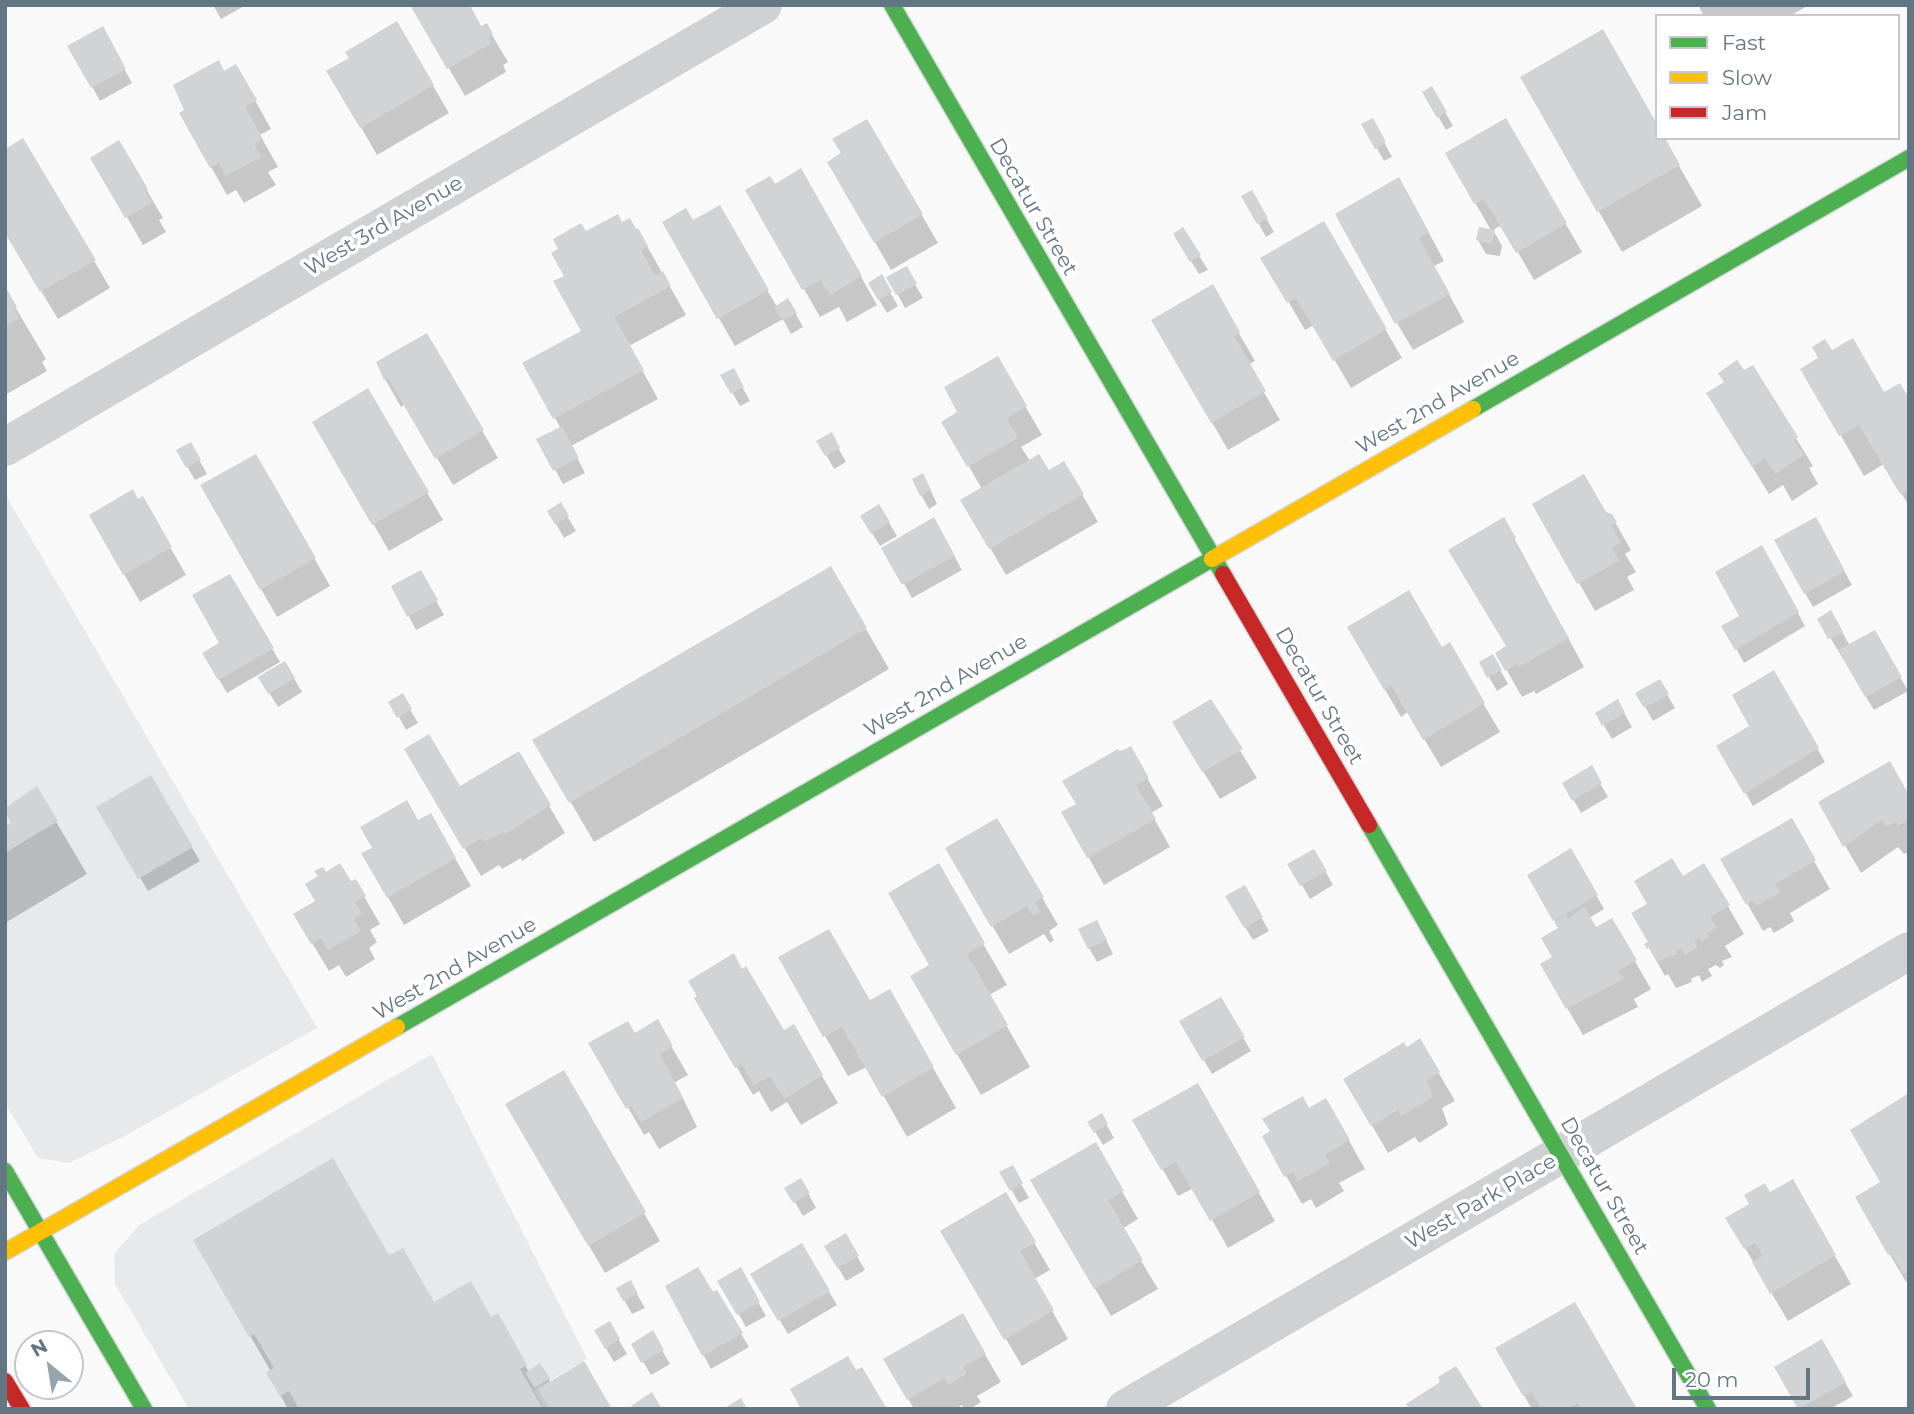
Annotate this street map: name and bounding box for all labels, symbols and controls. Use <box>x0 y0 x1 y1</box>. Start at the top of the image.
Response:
legend <box>1655 14 1900 140</box>
text: Fast <box>1722 30 1766 55</box>
text: Slow <box>1722 65 1772 90</box>
text: Jam <box>1722 100 1767 125</box>
street label: Decatur Street <box>984 134 1082 280</box>
street label: West 3rd Avenue <box>301 171 467 281</box>
street label: West 2nd Avenue <box>1352 346 1524 460</box>
street label: Decatur Street <box>1270 623 1368 769</box>
street label: West 2nd Avenue <box>860 629 1032 743</box>
street label: West 2nd Avenue <box>369 912 541 1026</box>
street label: Decatur Street <box>1555 1113 1653 1259</box>
street label: West Park Place <box>1401 1149 1561 1255</box>
north arrow <box>14 1330 84 1400</box>
text: N <box>27 1334 52 1362</box>
scale bar <box>1676 1354 1814 1398</box>
text: 20 m <box>1685 1367 1739 1392</box>

